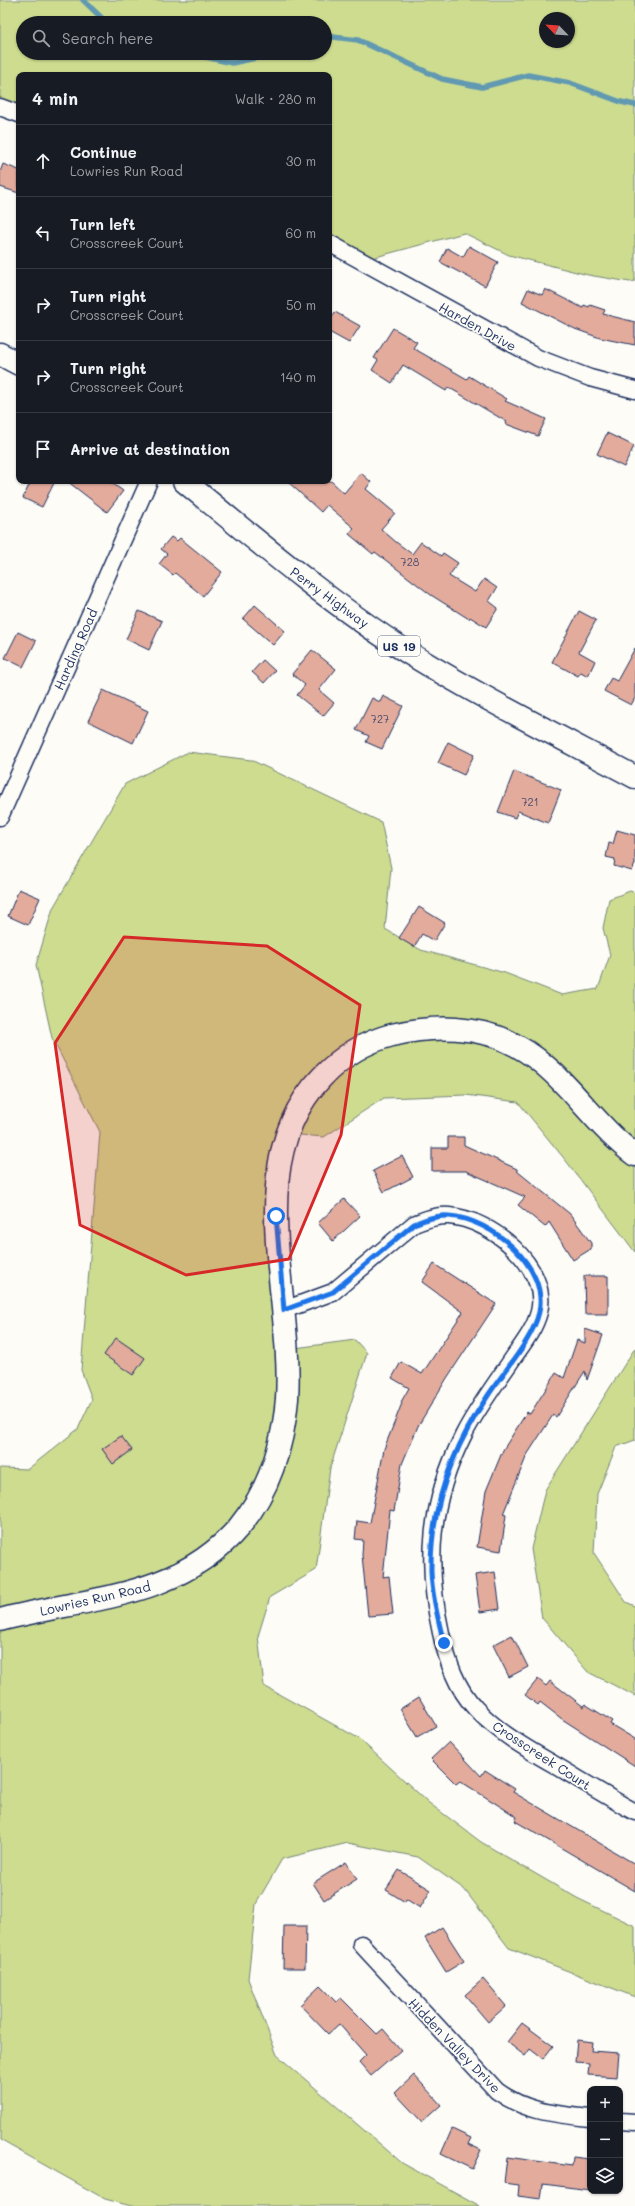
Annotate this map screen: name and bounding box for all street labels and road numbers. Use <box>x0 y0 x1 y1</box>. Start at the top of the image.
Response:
street label: Harden Drive <box>436 298 520 354</box>
street label: Perry Highway <box>287 563 373 631</box>
street label: Harding Road <box>49 606 101 692</box>
road number: US 19 <box>378 636 420 656</box>
street label: Lowries Run Road <box>38 1577 152 1619</box>
street label: Crosscreek Court <box>490 1717 595 1793</box>
street label: Hidden Valley Drive <box>405 1994 505 2096</box>

